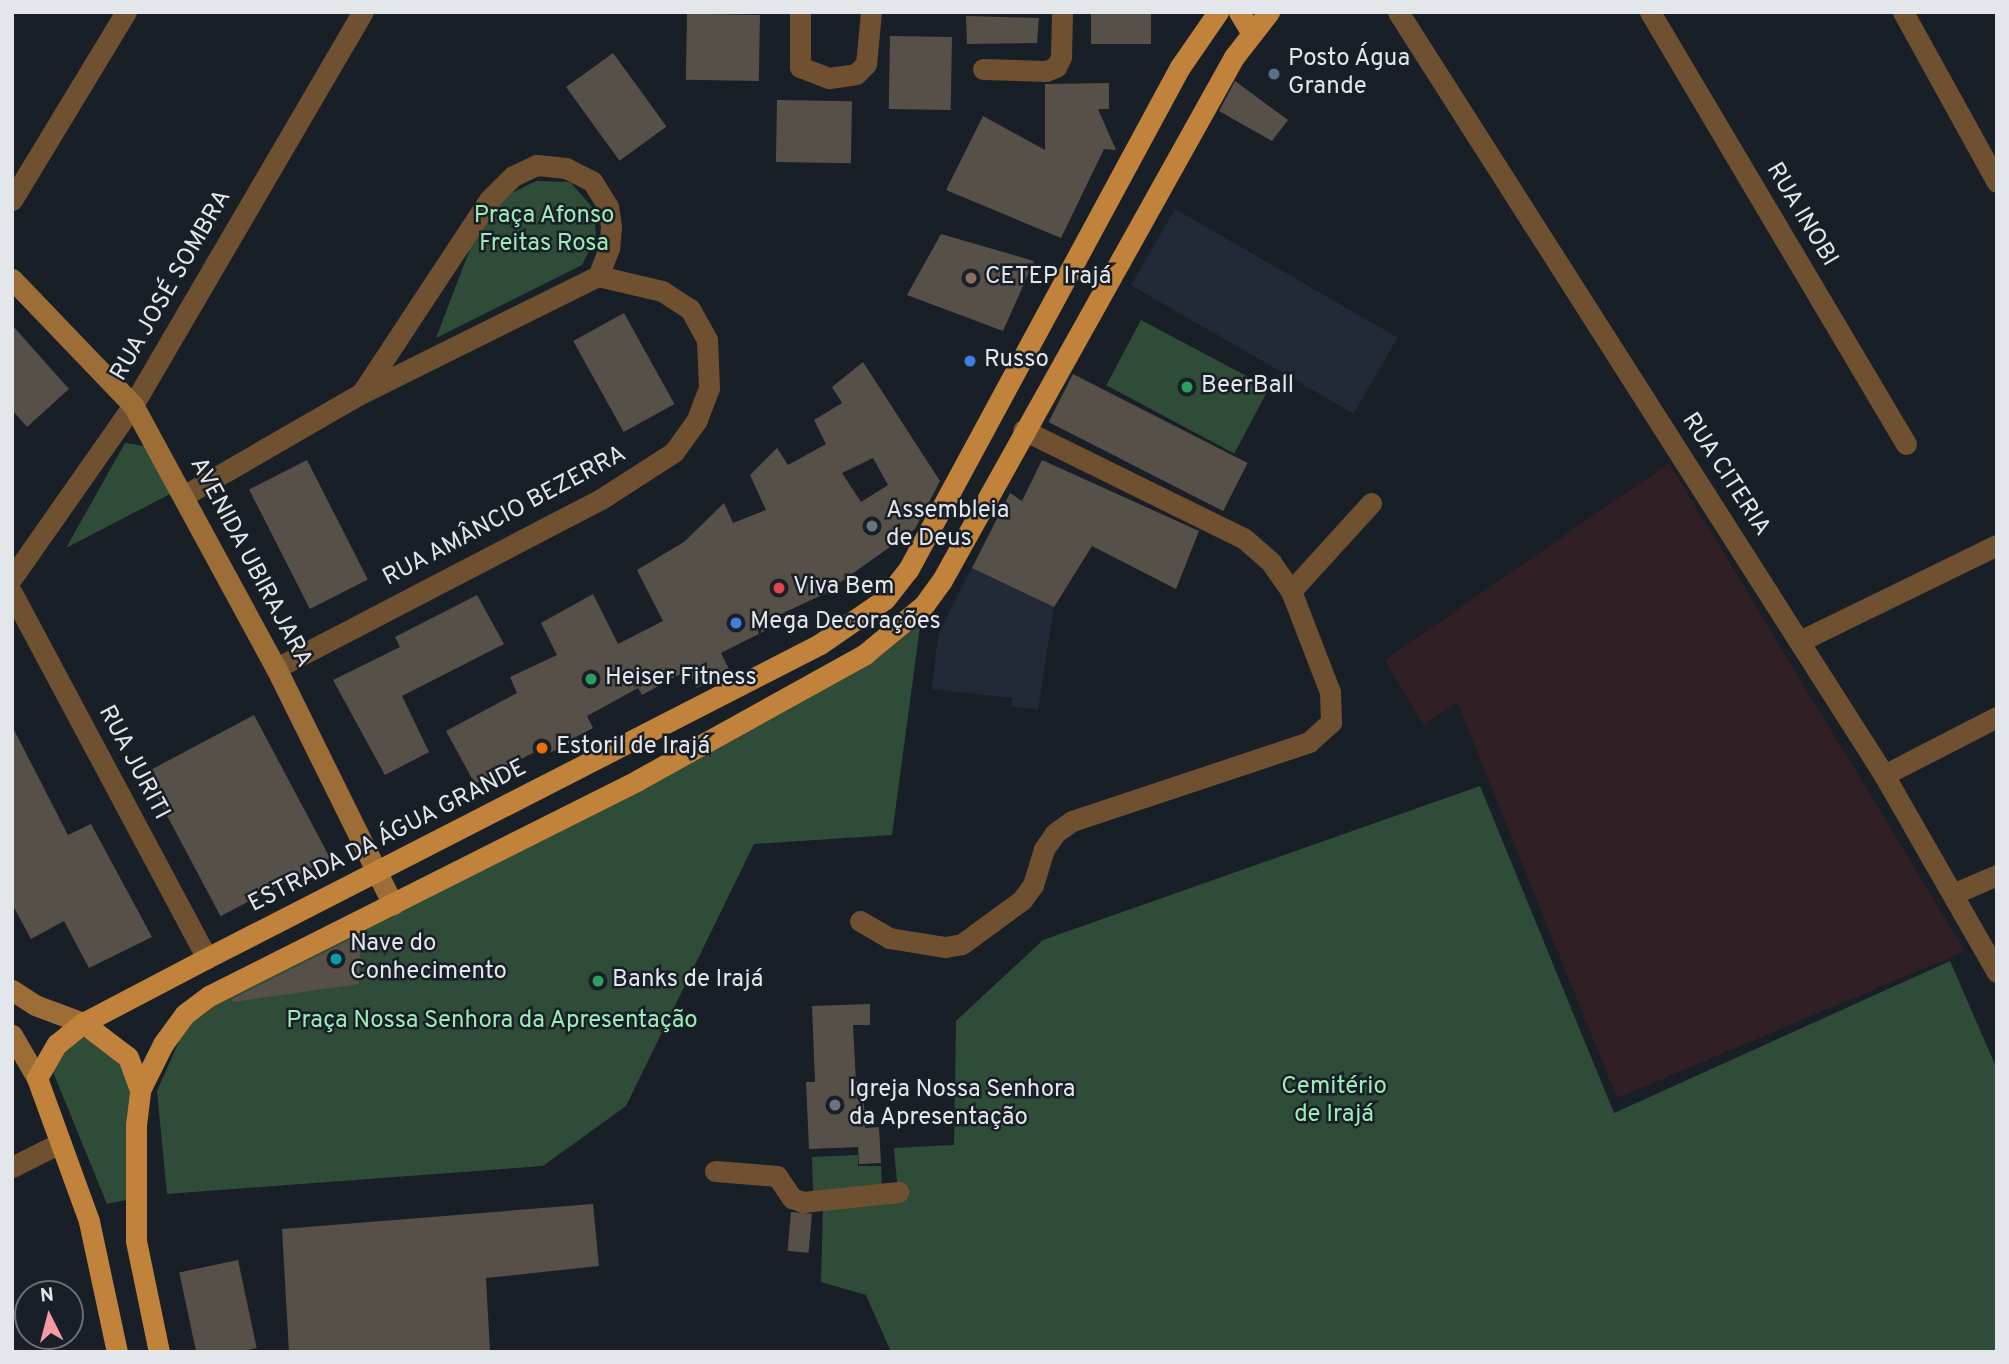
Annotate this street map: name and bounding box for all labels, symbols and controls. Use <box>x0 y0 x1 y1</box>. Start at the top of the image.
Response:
place label: Posto Água Grande <box>1288 46 1411 102</box>
marker: Posto Água Grande <box>1266 66 1282 82</box>
street label: RUA INOBI <box>1759 158 1843 272</box>
street label: RUA JOSÉ SOMBRA <box>105 185 239 387</box>
park label: Praça Afonso Freitas Rosa <box>473 203 615 259</box>
place label: CETEP Irajá <box>985 264 1111 292</box>
marker: CETEP Irajá <box>963 270 979 286</box>
place label: Russo <box>984 347 1049 375</box>
marker: Russo <box>962 353 978 369</box>
place label: BeerBall <box>1201 373 1294 401</box>
marker: BeerBall <box>1179 379 1195 395</box>
street label: RUA CITERIA <box>1674 408 1776 542</box>
street label: RUA AMÂNCIO BEZERRA <box>378 440 632 594</box>
street label: AVENIDA UBIRAJARA <box>182 453 318 673</box>
place label: Assembleia de Deus <box>886 498 1009 554</box>
marker: Assembleia de Deus <box>864 518 880 534</box>
place label: Viva Bem <box>793 574 894 602</box>
marker: Viva Bem <box>771 580 787 596</box>
place label: Mega Decorações <box>750 609 941 637</box>
marker: Mega Decorações <box>728 615 744 631</box>
place label: Heiser Fitness <box>605 665 757 693</box>
marker: Heiser Fitness <box>583 671 599 687</box>
street label: RUA JURITI <box>91 701 175 825</box>
place label: Estoril de Irajá <box>556 734 710 762</box>
marker: Estoril de Irajá <box>534 740 550 756</box>
street label: ESTRADA DA ÁGUA GRANDE <box>242 753 534 921</box>
place label: Nave do Conhecimento <box>350 931 507 987</box>
marker: Nave do Conhecimento <box>328 951 344 967</box>
place label: Banks de Irajá <box>612 967 763 995</box>
marker: Banks de Irajá <box>590 973 606 989</box>
park label: Praça Nossa Senhora da Apresentação <box>286 1008 698 1036</box>
park label: Cemitério de Irajá <box>1281 1074 1387 1130</box>
place label: Igreja Nossa Senhora da Apresentação <box>849 1077 1075 1133</box>
marker: Igreja Nossa Senhora da Apresentação <box>827 1097 843 1113</box>
north arrow <box>14 1280 84 1350</box>
text: N <box>39 1283 55 1309</box>

